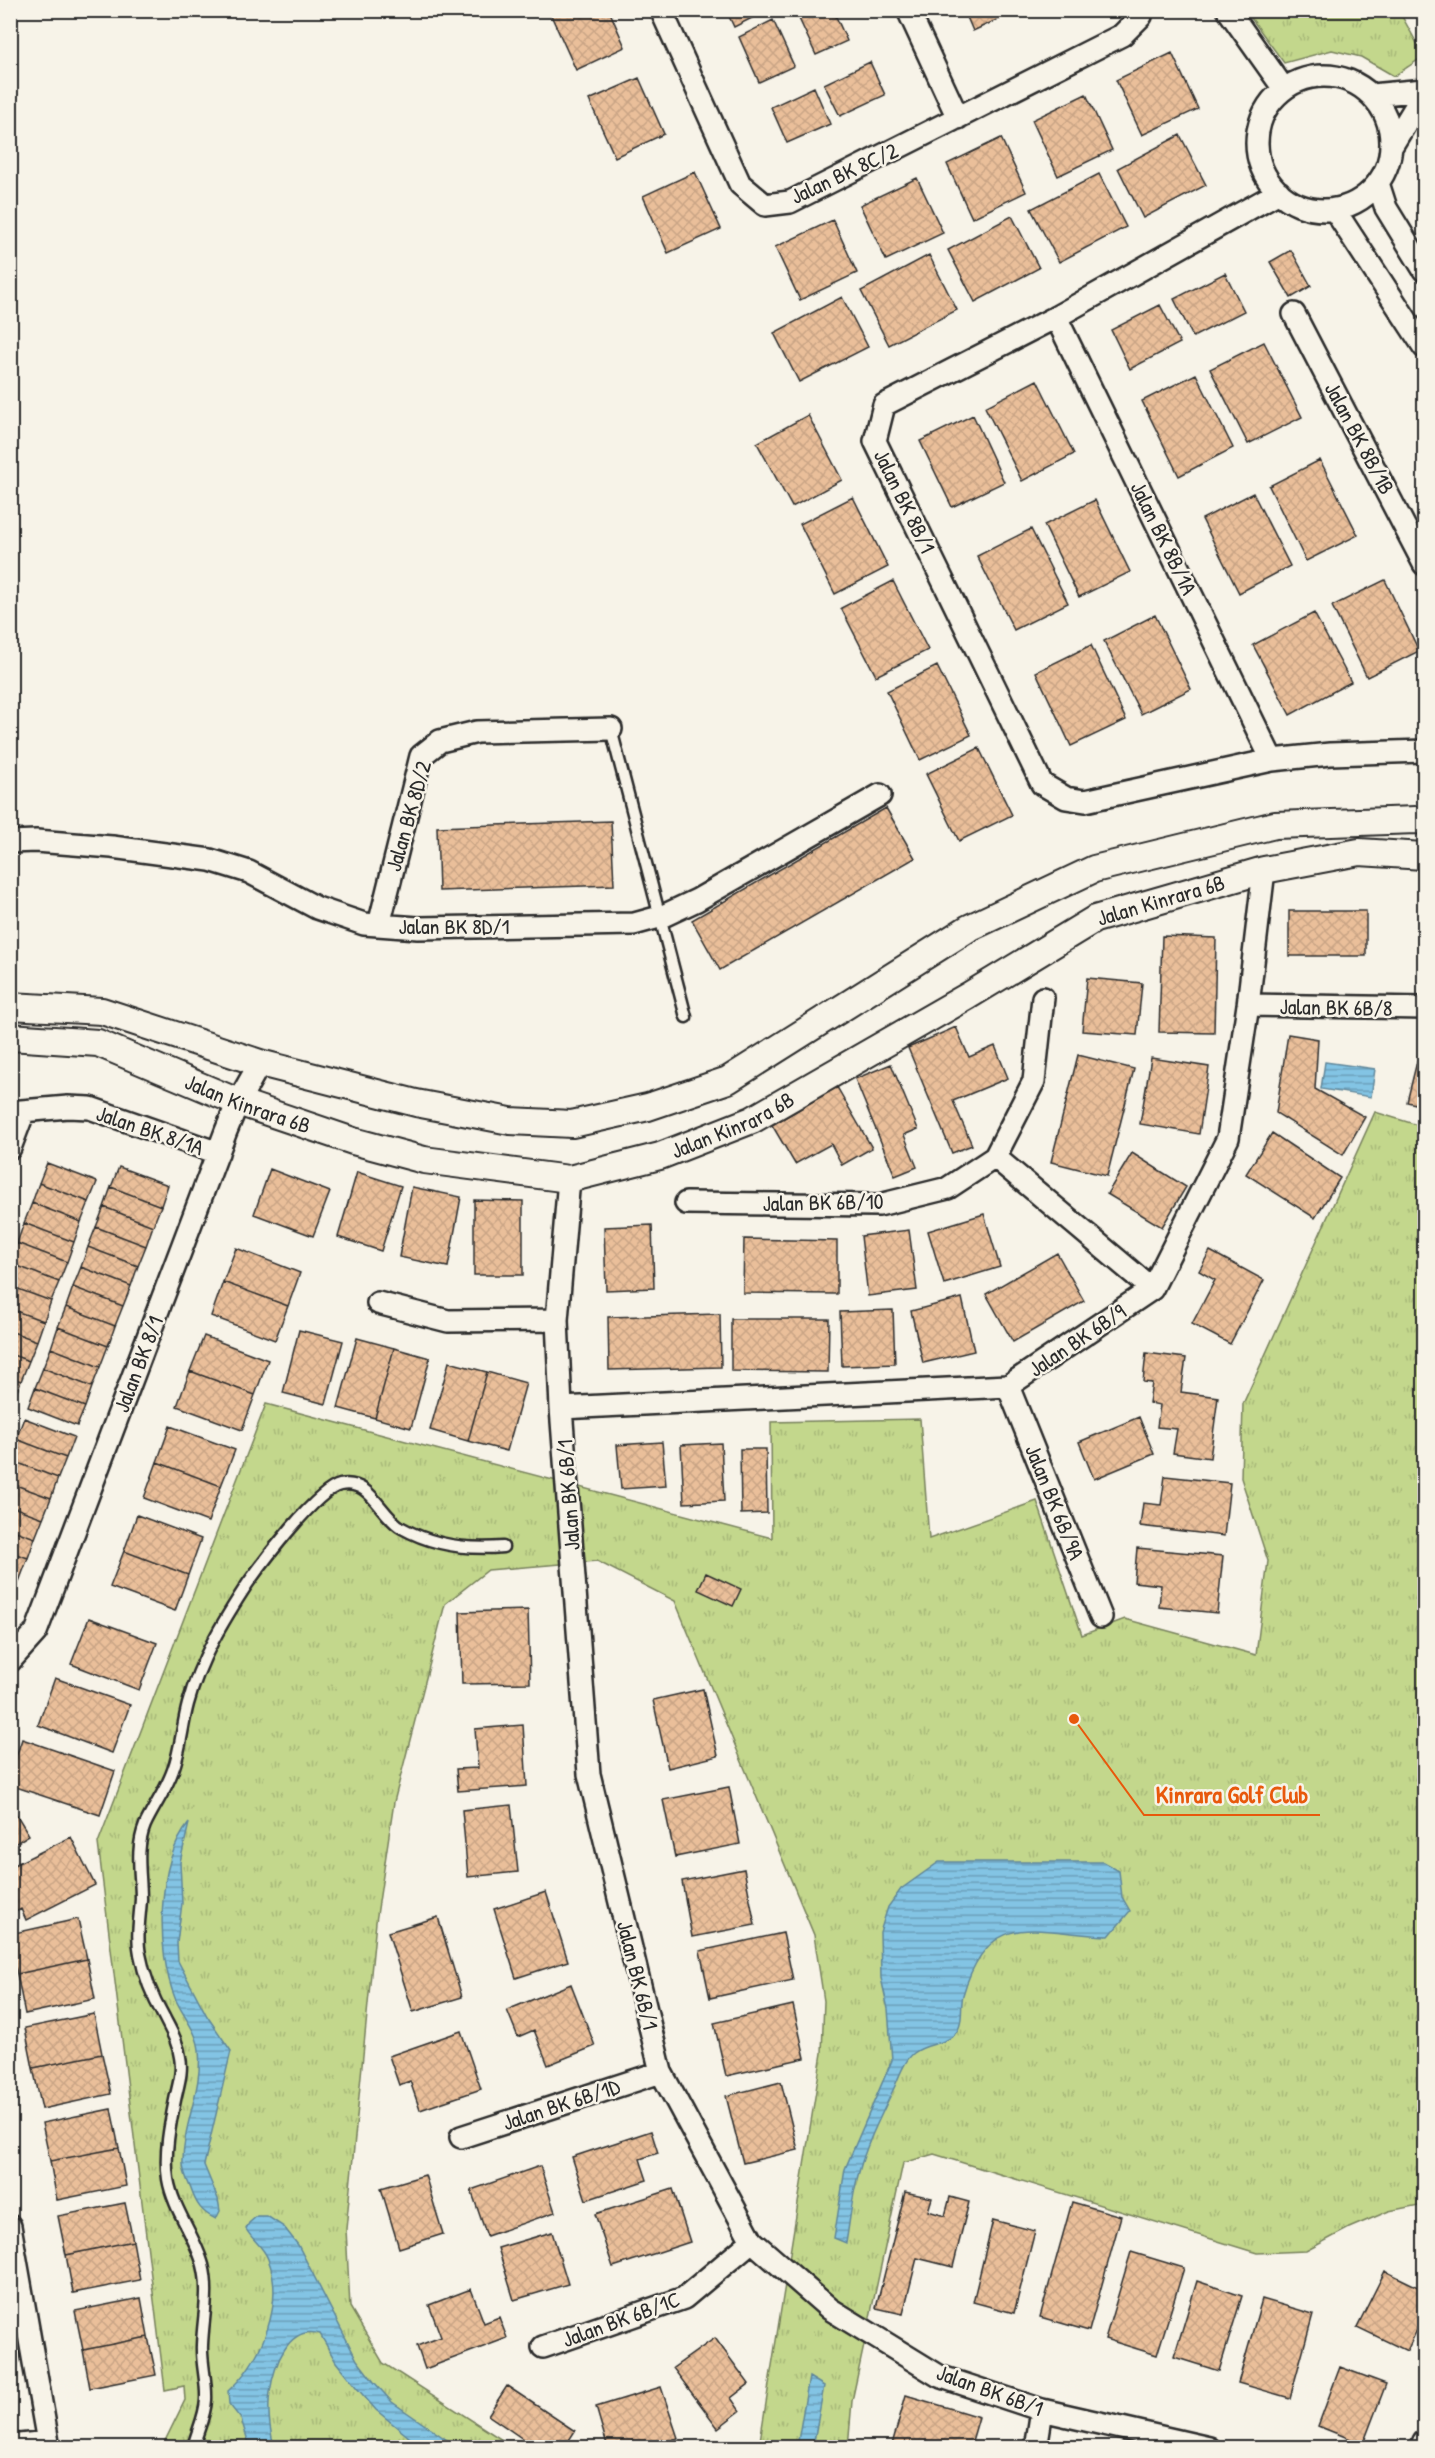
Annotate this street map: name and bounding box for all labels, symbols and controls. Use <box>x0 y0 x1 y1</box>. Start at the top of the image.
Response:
street label: Jalan BK 8C/2 <box>785 135 903 211</box>
street label: Jalan BK 8B/1B <box>1318 377 1402 499</box>
street label: Jalan BK 8B/1 <box>867 444 943 558</box>
street label: Jalan BK 8B/1A <box>1124 476 1204 600</box>
street label: Jalan BK 8D/2 <box>378 757 438 875</box>
street label: Jalan Kinrara 6B <box>1093 867 1228 933</box>
street label: Jalan BK 8D/1 <box>398 911 510 941</box>
street label: Jalan BK 6B/8 <box>1279 991 1393 1023</box>
street label: Jalan Kinrara 6B <box>181 1066 315 1141</box>
street label: Jalan Kinrara 6B <box>667 1084 799 1165</box>
street label: Jalan BK 8/1A <box>92 1098 208 1162</box>
street label: Jalan BK 6B/10 <box>762 1186 884 1218</box>
street label: Jalan BK 6B/9 <box>1022 1296 1132 1384</box>
street label: Jalan BK 8/1 <box>106 1312 170 1416</box>
street label: Jalan BK 6B/1 <box>549 1438 587 1552</box>
street label: Jalan BK 6B/9A <box>1018 1440 1092 1564</box>
callout: Kinrara Golf Club <box>1144 1773 1320 1815</box>
text: Kinrara Golf Club <box>1156 1778 1308 1810</box>
street label: Jalan BK 6B/1 <box>610 1917 666 2033</box>
street label: Jalan BK 6B/1D <box>499 2071 624 2137</box>
street label: Jalan BK 6B/1C <box>558 2284 684 2354</box>
street label: Jalan BK 6B/1 <box>933 2357 1047 2423</box>

